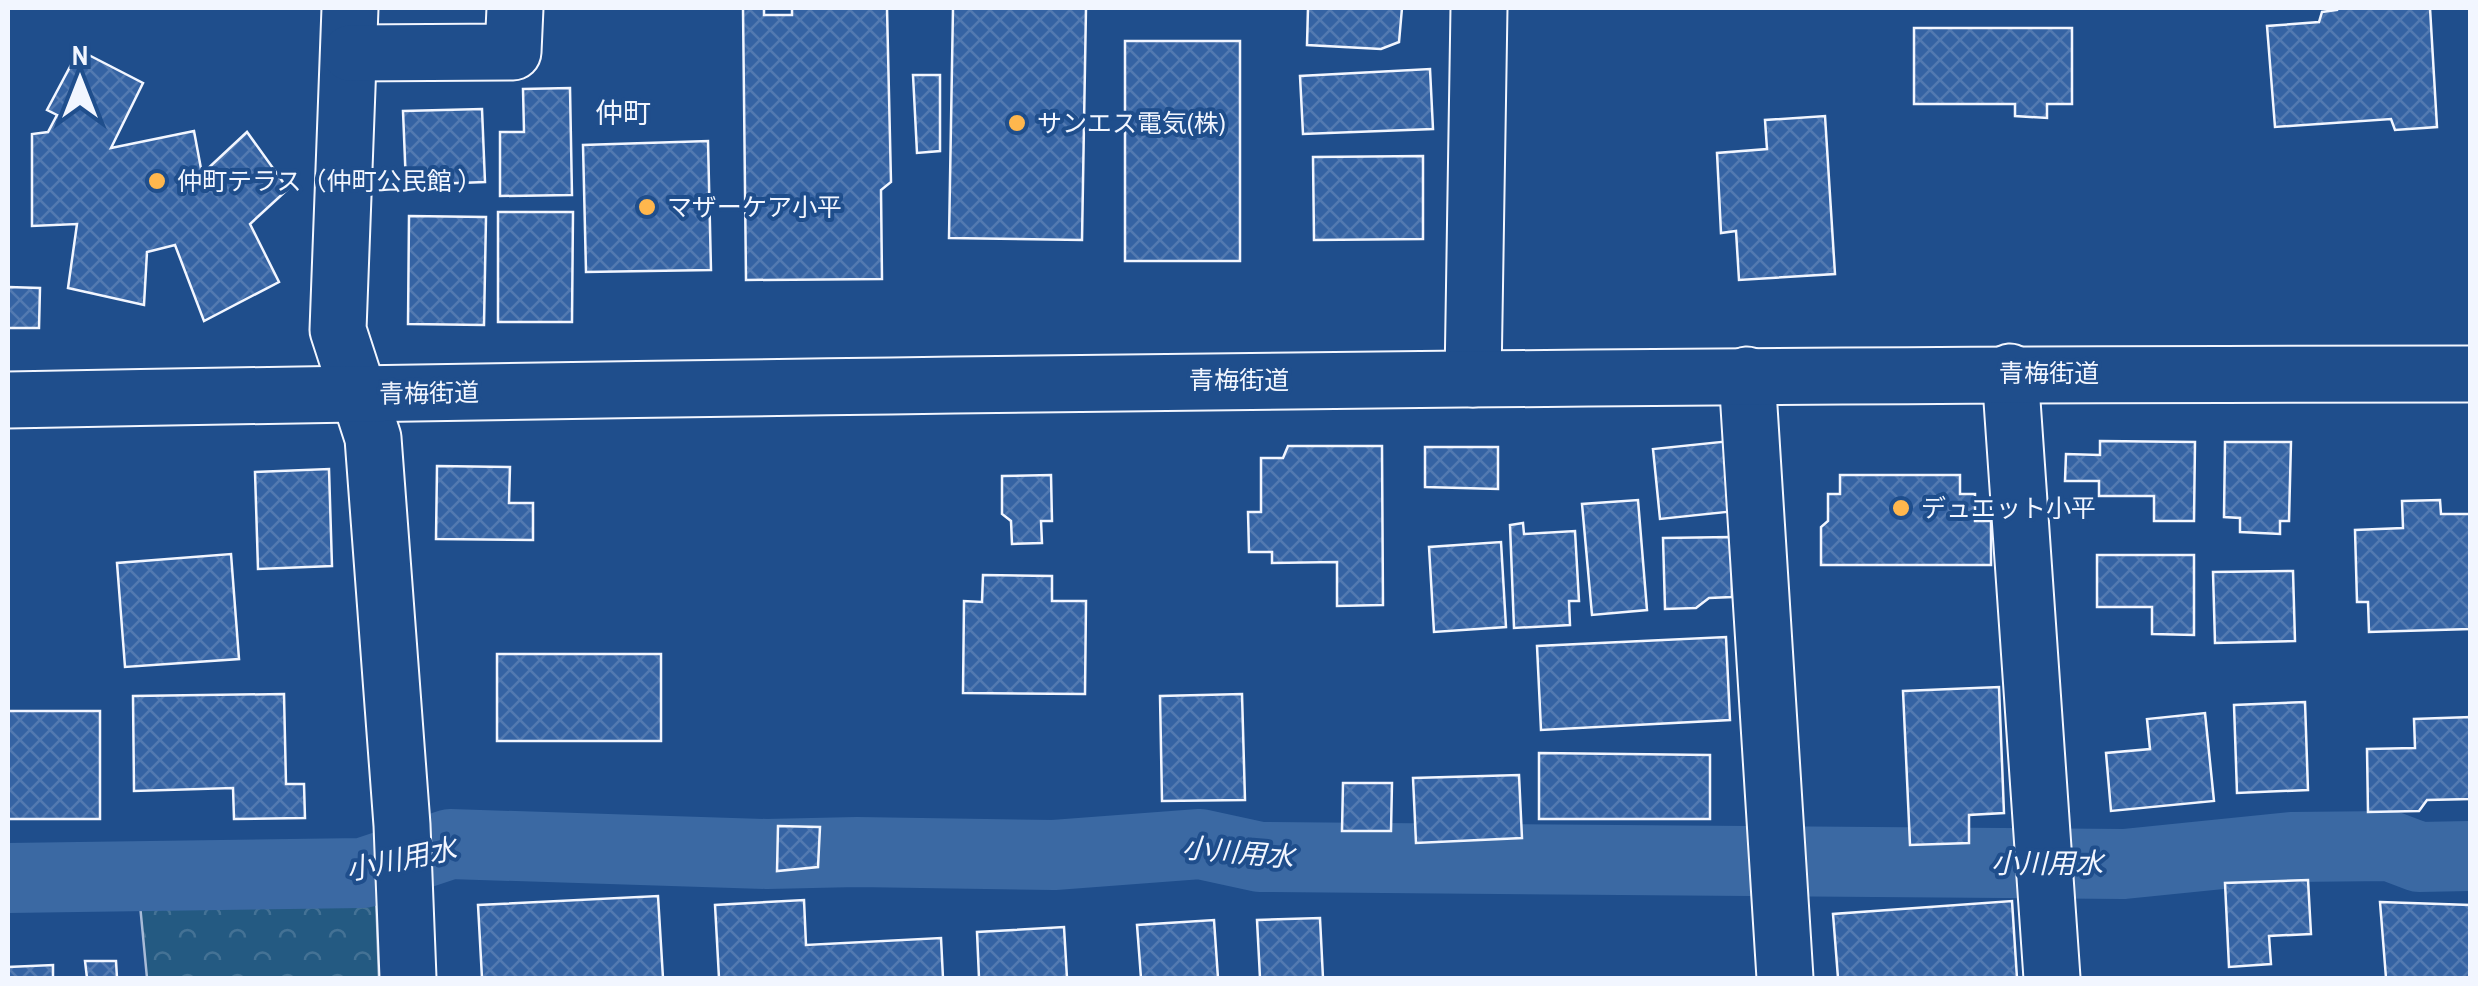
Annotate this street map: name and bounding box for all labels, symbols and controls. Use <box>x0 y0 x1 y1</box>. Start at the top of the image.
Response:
north arrow <box>30 30 130 130</box>
text: N <box>72 36 88 74</box>
district label: 仲町 <box>595 94 651 132</box>
place label: サンエス電気(株) <box>1037 106 1226 140</box>
marker: サンエス電気(株) <box>1006 112 1028 134</box>
place label: 仲町テラス（仲町公民館 ） <box>177 164 482 198</box>
marker: 仲町テラス（仲町公民館 ） <box>146 170 168 192</box>
place label: マザーケア小平 <box>667 190 842 224</box>
marker: マザーケア小平 <box>636 196 658 218</box>
street label: 青梅街道 <box>1999 356 2099 390</box>
street label: 青梅街道 <box>1189 363 1289 397</box>
street label: 青梅街道 <box>379 375 479 411</box>
place label: デュエット小平 <box>1921 491 2096 525</box>
marker: デュエット小平 <box>1890 497 1912 519</box>
water label: 小川用水 <box>342 828 463 889</box>
water label: 小川用水 <box>1181 828 1298 876</box>
water label: 小川用水 <box>1991 844 2106 882</box>

